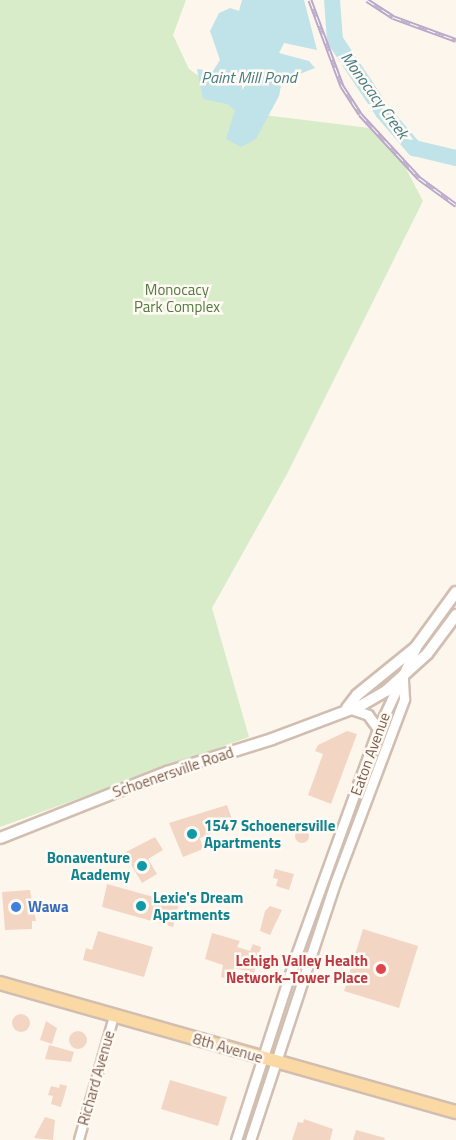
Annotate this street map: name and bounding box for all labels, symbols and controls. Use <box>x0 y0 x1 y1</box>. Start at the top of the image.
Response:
water label: Monocacy Creek <box>337 48 413 142</box>
water label: Paint Mill Pond <box>201 67 297 87</box>
park label: Monocacy Park Complex <box>134 280 220 315</box>
street label: Eaton Avenue <box>347 710 393 798</box>
street label: Schoenersville Road <box>110 743 236 801</box>
place label: 1547 Schoenersville Apartments <box>204 816 335 851</box>
marker: 1547 Schoenersville Apartments <box>185 827 199 841</box>
place label: Bonaventure Academy <box>47 848 130 883</box>
marker: Bonaventure Academy <box>135 859 149 873</box>
place label: Lexie's Dream Apartments <box>153 888 243 923</box>
place label: Wawa <box>28 898 69 916</box>
marker: Lexie's Dream Apartments <box>134 899 148 913</box>
marker: Wawa <box>9 900 23 914</box>
place label: Lehigh Valley Health Network–Tower Place <box>226 951 368 986</box>
marker: Lehigh Valley Health Network–Tower Place <box>372 960 390 978</box>
street label: Richard Avenue <box>74 1029 118 1127</box>
street label: 8th Avenue <box>191 1029 265 1067</box>

